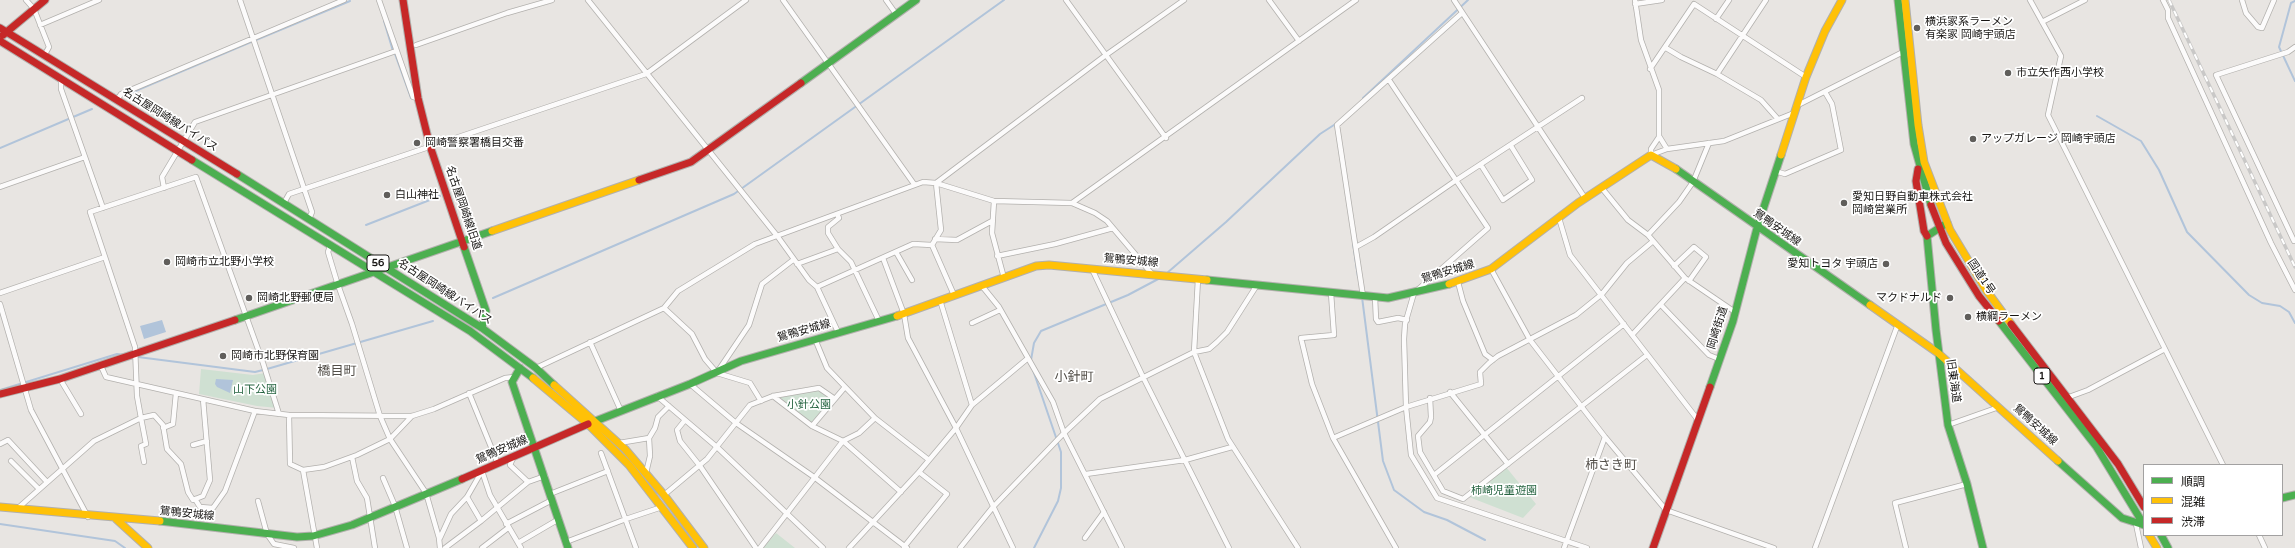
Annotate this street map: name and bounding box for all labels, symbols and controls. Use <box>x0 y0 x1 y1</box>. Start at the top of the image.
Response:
place label: 横浜家系ラーメン 有楽家 岡崎宇頭店 <box>1925 15 2016 41</box>
marker: 横浜家系ラーメン 有楽家 岡崎宇頭店 <box>1912 23 1922 33</box>
place label: 市立矢作西小学校 <box>2016 66 2104 80</box>
marker: 市立矢作西小学校 <box>2003 68 2013 78</box>
street label: 名古屋岡崎線バイパス <box>120 85 220 155</box>
place label: アップガレージ 岡崎宇頭店 <box>1981 132 2116 146</box>
marker: アップガレージ 岡崎宇頭店 <box>1968 134 1978 144</box>
place label: 岡崎警察署橋目交番 <box>425 136 524 150</box>
marker: 岡崎警察署橋目交番 <box>412 138 422 148</box>
street label: 名古屋岡崎線旧道 <box>442 164 484 252</box>
place label: 白山神社 <box>395 188 439 202</box>
marker: 白山神社 <box>382 190 392 200</box>
place label: 愛知日野自動車株式会社 岡崎営業所 <box>1852 190 1973 216</box>
marker: 愛知日野自動車株式会社 岡崎営業所 <box>1839 198 1849 208</box>
street label: 鴛鴨安城線 <box>1751 207 1803 249</box>
street label: 鴛鴨安城線 <box>1103 252 1159 270</box>
place label: 岡崎市立北野小学校 <box>175 255 274 269</box>
road number: 56 <box>367 255 389 271</box>
marker: 岡崎市立北野小学校 <box>162 257 172 267</box>
street label: 名古屋岡崎線バイパス <box>395 257 495 327</box>
place label: 愛知トヨタ 宇頭店 <box>1787 257 1878 271</box>
street label: 国道1号 <box>1964 257 1998 297</box>
street label: 鴛鴨安城線 <box>1420 258 1476 286</box>
marker: 愛知トヨタ 宇頭店 <box>1881 259 1891 269</box>
place label: 岡崎北野郵便局 <box>257 291 334 305</box>
place label: マクドナルド <box>1876 291 1942 305</box>
marker: 岡崎北野郵便局 <box>244 293 254 303</box>
marker: マクドナルド <box>1945 293 1955 303</box>
street label: 岡崎街道 <box>1705 305 1731 351</box>
place label: 横綱ラーメン <box>1976 310 2042 324</box>
marker: 横綱ラーメン <box>1963 312 1973 322</box>
street label: 鴛鴨安城線 <box>776 317 832 345</box>
place label: 岡崎市北野保育園 <box>231 349 319 363</box>
marker: 岡崎市北野保育園 <box>218 351 228 361</box>
street label: 旧東海道 <box>1943 358 1963 404</box>
district label: 橋目町 <box>318 364 356 380</box>
road number: 1 <box>2034 368 2050 384</box>
district label: 小針町 <box>1055 370 1093 386</box>
park label: 山下公園 <box>233 383 277 397</box>
park label: 小針公園 <box>787 398 831 412</box>
street label: 鴛鴨安城線 <box>2010 402 2060 448</box>
street label: 鴛鴨安城線 <box>474 433 530 467</box>
district label: 柿さき町 <box>1585 458 1637 474</box>
legend <box>2143 464 2283 536</box>
text: 順調 <box>2181 475 2205 489</box>
park label: 柿崎児童遊園 <box>1471 484 1537 498</box>
text: 混雑 <box>2181 495 2205 509</box>
street label: 鴛鴨安城線 <box>159 505 215 523</box>
text: 渋滞 <box>2181 515 2205 529</box>

